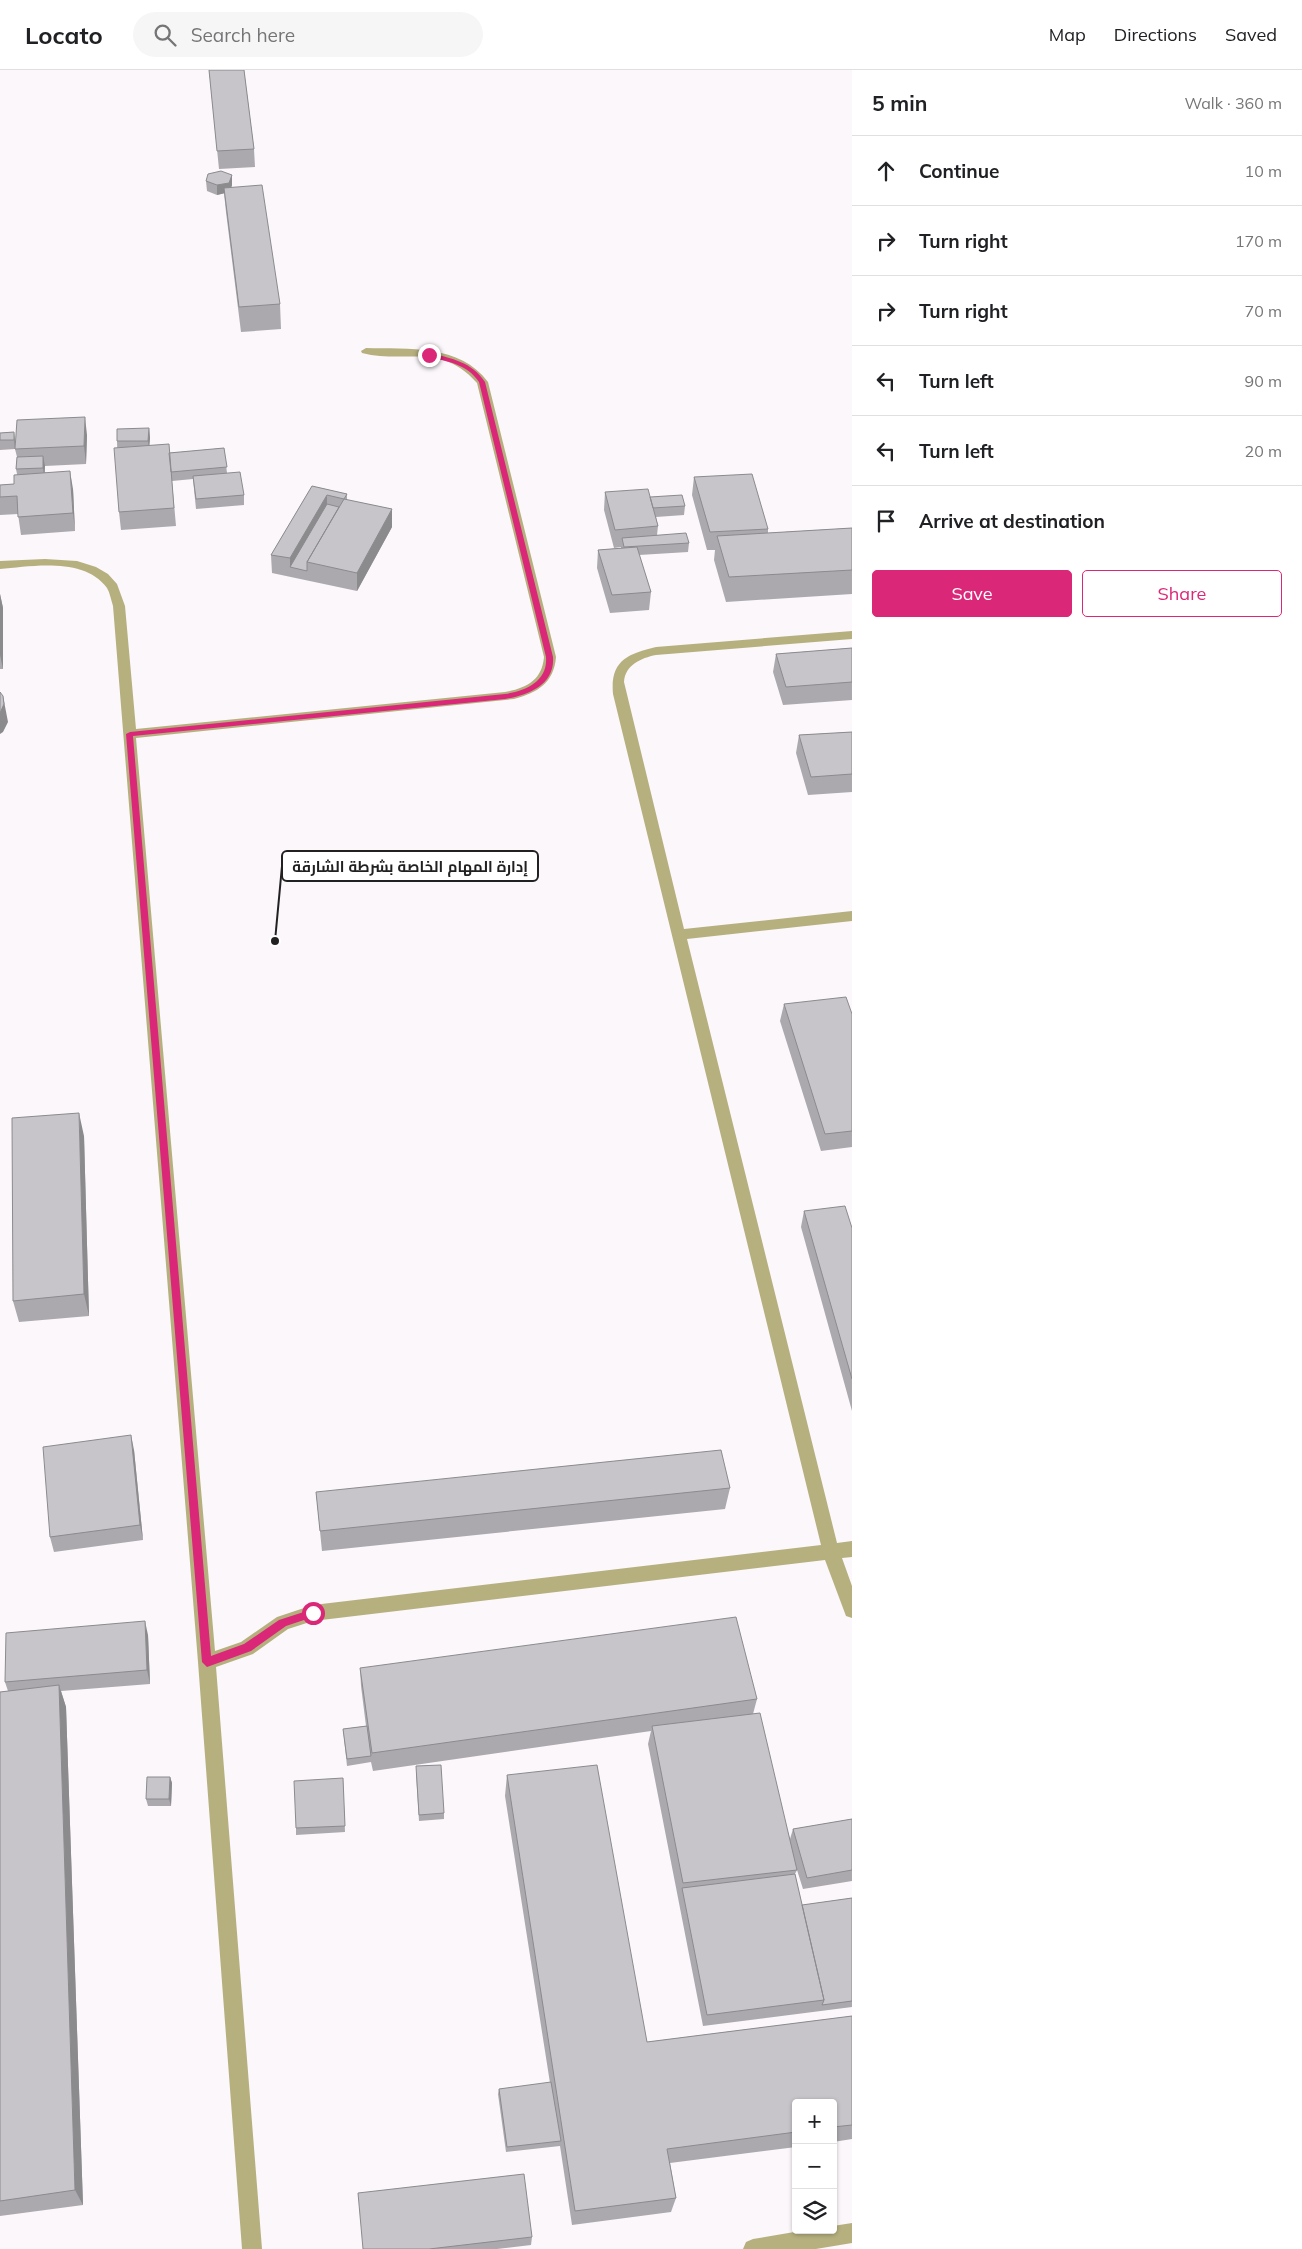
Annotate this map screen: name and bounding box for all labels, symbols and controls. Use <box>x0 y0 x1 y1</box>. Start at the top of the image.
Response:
search box <box>133 12 483 57</box>
text: Locato <box>25 20 103 50</box>
icon: search <box>151 21 179 49</box>
text: Search here <box>191 23 295 47</box>
text: Map <box>1049 23 1086 46</box>
text: Directions <box>1114 23 1197 46</box>
text: Saved <box>1225 23 1277 46</box>
text: 5 min <box>872 90 927 116</box>
text: Walk · 360 m <box>1184 93 1282 113</box>
icon: ahead <box>872 157 900 185</box>
text: Continue <box>919 159 999 183</box>
text: 10 m <box>1245 161 1282 181</box>
icon: right <box>872 227 900 255</box>
text: Turn right <box>919 229 1008 253</box>
text: 170 m <box>1235 231 1282 251</box>
icon: right <box>872 297 900 325</box>
text: Turn right <box>919 299 1008 323</box>
text: 70 m <box>1245 301 1282 321</box>
route end <box>418 344 441 367</box>
icon: left <box>872 367 900 395</box>
text: Turn left <box>919 369 994 393</box>
text: 90 m <box>1245 371 1282 391</box>
icon: left <box>872 437 900 465</box>
text: Turn left <box>919 439 994 463</box>
text: 20 m <box>1245 441 1282 461</box>
icon: arrive <box>872 507 900 535</box>
text: Arrive at destination <box>919 509 1105 533</box>
button: Save <box>872 570 1072 617</box>
button: Share <box>1082 570 1282 617</box>
callout: إدارة المهام الخاصة بشرطة الشارقة <box>282 851 538 881</box>
text: إدارة المهام الخاصة بشرطة الشارقة <box>292 857 528 877</box>
route start <box>302 1602 325 1625</box>
map controls <box>792 2099 837 2234</box>
button: + <box>792 2099 837 2144</box>
button: − <box>792 2144 837 2189</box>
button: layers <box>792 2189 837 2234</box>

